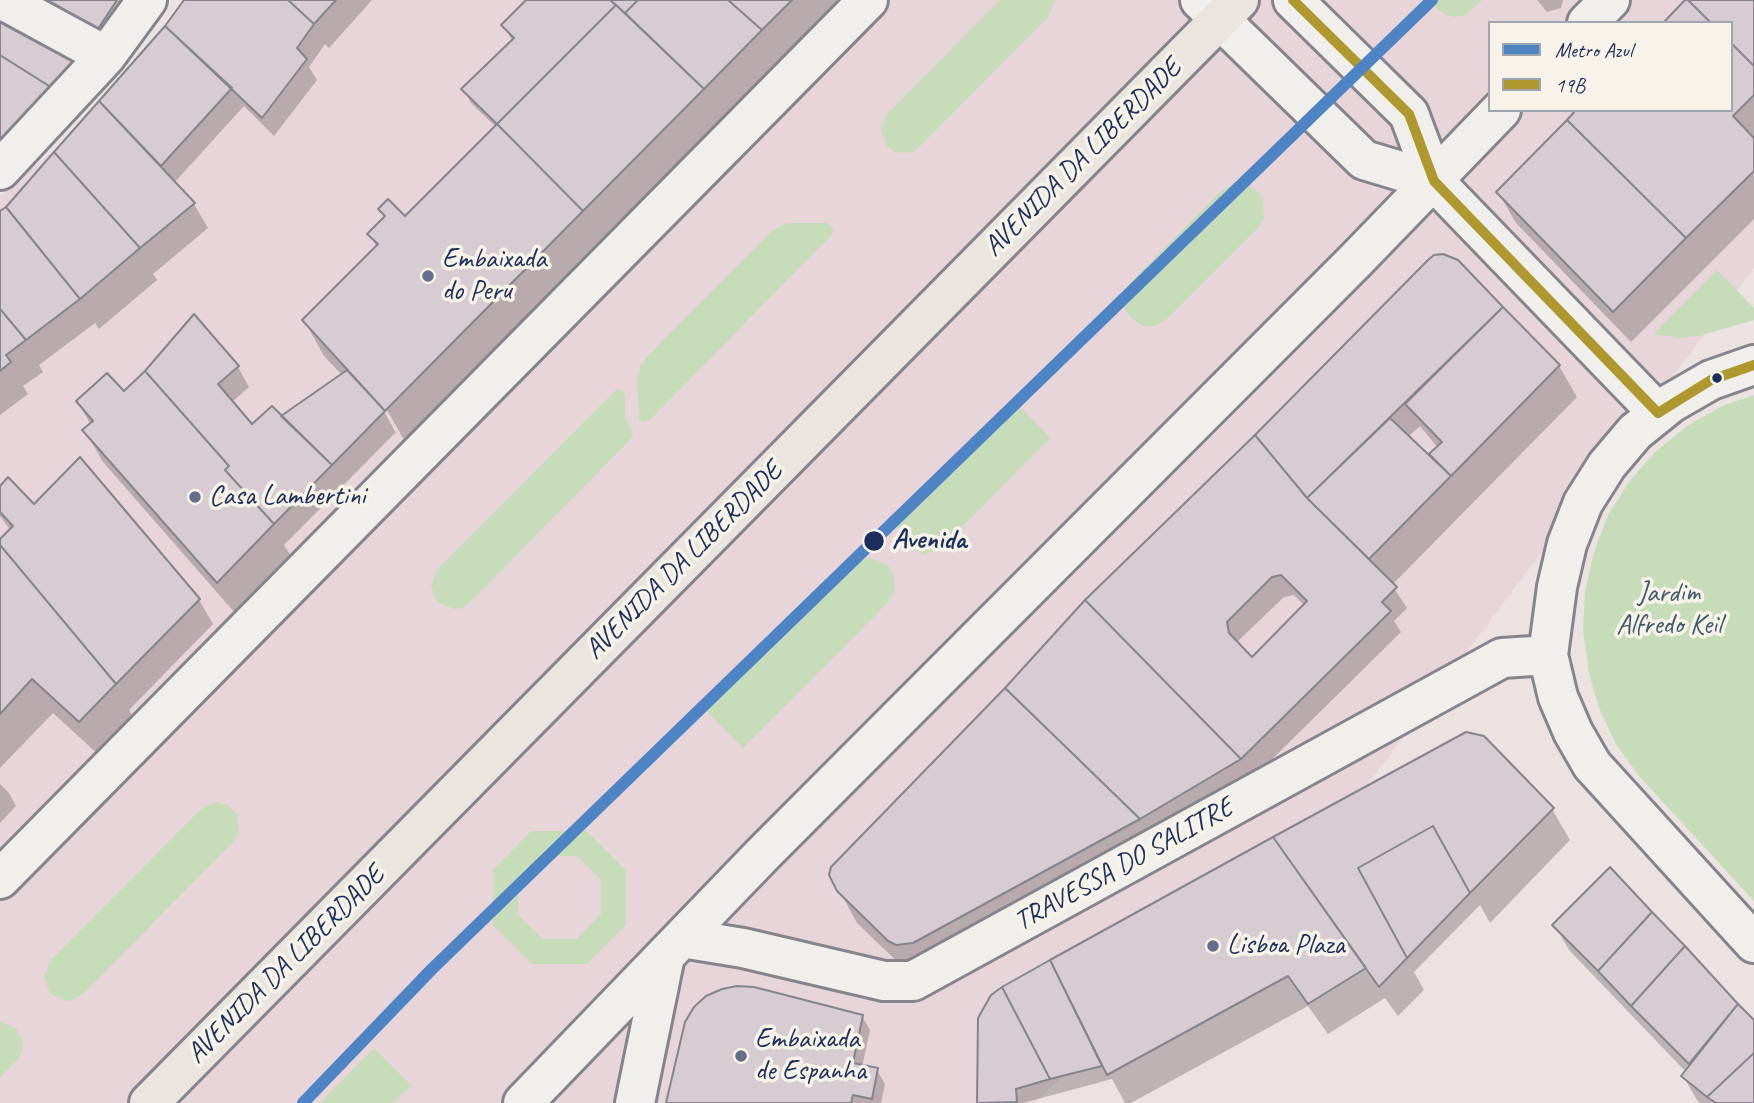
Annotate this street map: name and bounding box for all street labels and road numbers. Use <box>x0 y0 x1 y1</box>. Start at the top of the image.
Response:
street label: AVENIDA DA LIBERDADE <box>977 52 1189 264</box>
street label: AVENIDA DA LIBERDADE <box>578 455 790 667</box>
street label: TRAVESSA DO SALITRE <box>1009 791 1239 939</box>
street label: AVENIDA DA LIBERDADE <box>180 859 392 1071</box>

